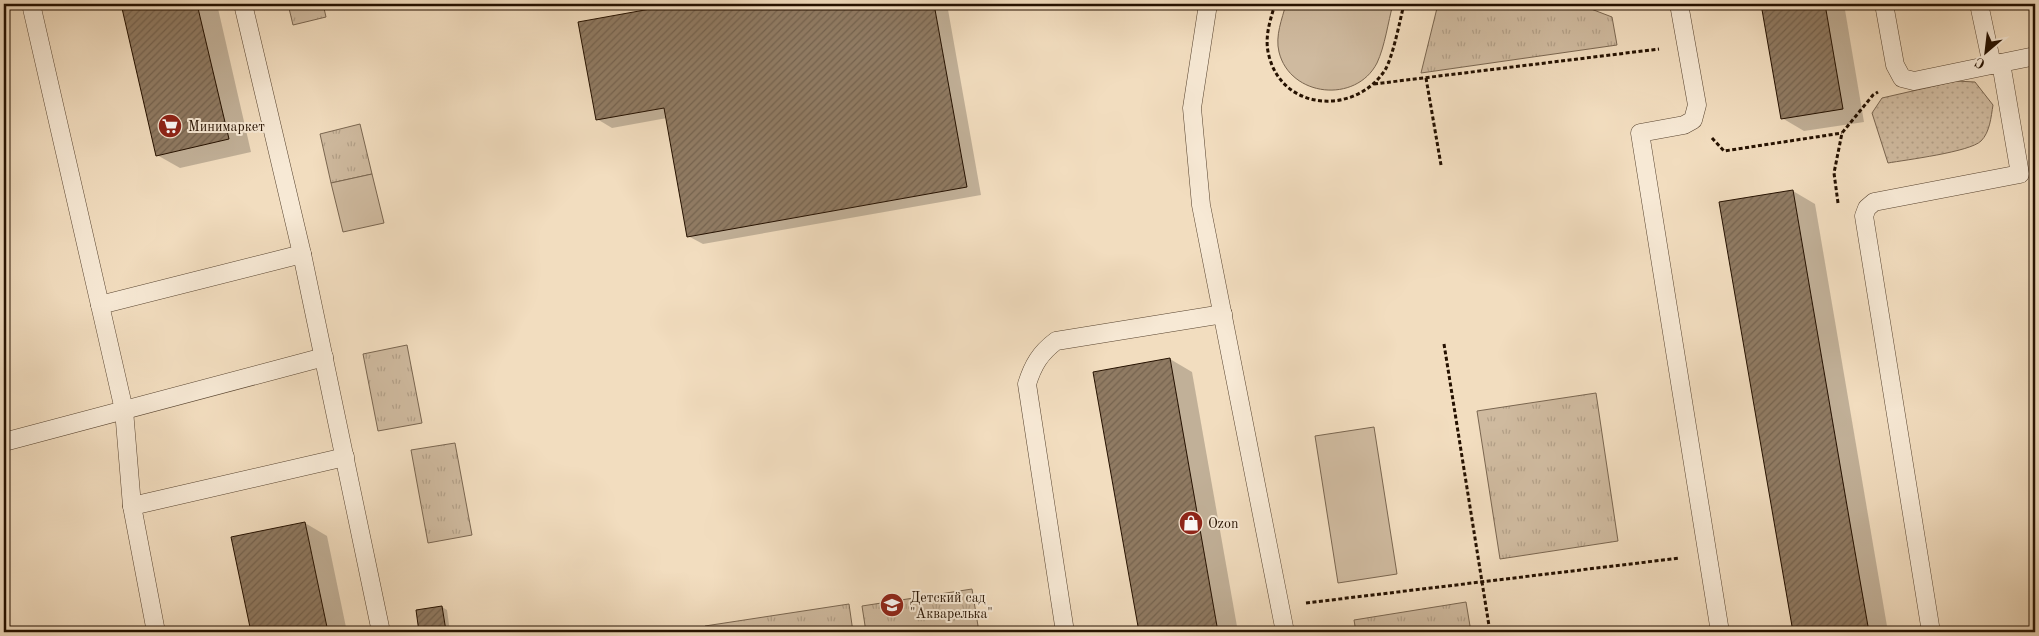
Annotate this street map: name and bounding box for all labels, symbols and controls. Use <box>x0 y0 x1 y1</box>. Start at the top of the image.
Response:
north arrow <box>1962 28 2012 78</box>
text: С <box>1973 54 1988 71</box>
supermarket icon: Минимаркет <box>157 113 183 139</box>
place label: Минимаркет <box>188 120 265 134</box>
shop icon: Ozon <box>1178 510 1204 536</box>
place label: Ozon <box>1208 517 1239 531</box>
place label: Детский сад "Акварелька" <box>910 591 993 621</box>
school or university icon: Детский сад "Акварелька" <box>879 592 905 618</box>

